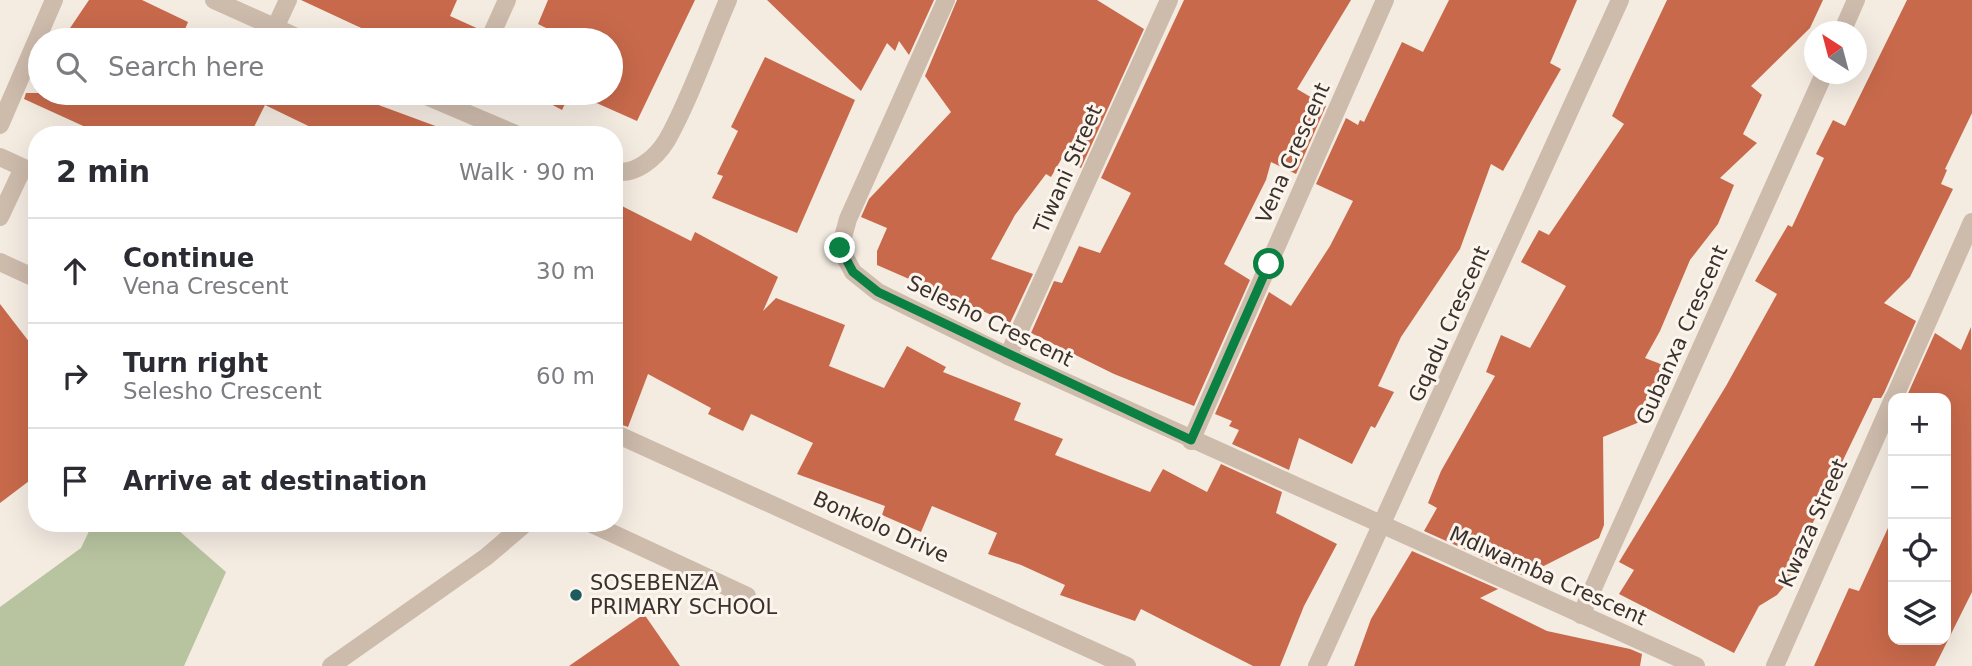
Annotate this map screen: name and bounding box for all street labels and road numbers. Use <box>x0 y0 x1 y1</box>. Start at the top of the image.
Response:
street label: Vena Crescent <box>1251 79 1335 227</box>
street label: Tiwani Street <box>1029 101 1107 238</box>
street label: Gqadu Crescent <box>1404 242 1494 406</box>
street label: Gubanxa Crescent <box>1632 242 1732 428</box>
street label: Selesho Crescent <box>903 270 1077 372</box>
street label: Kwaza Street <box>1774 455 1852 591</box>
street label: Bonkolo Drive <box>809 486 953 568</box>
street label: Mdlwamba Crescent <box>1446 522 1650 630</box>

